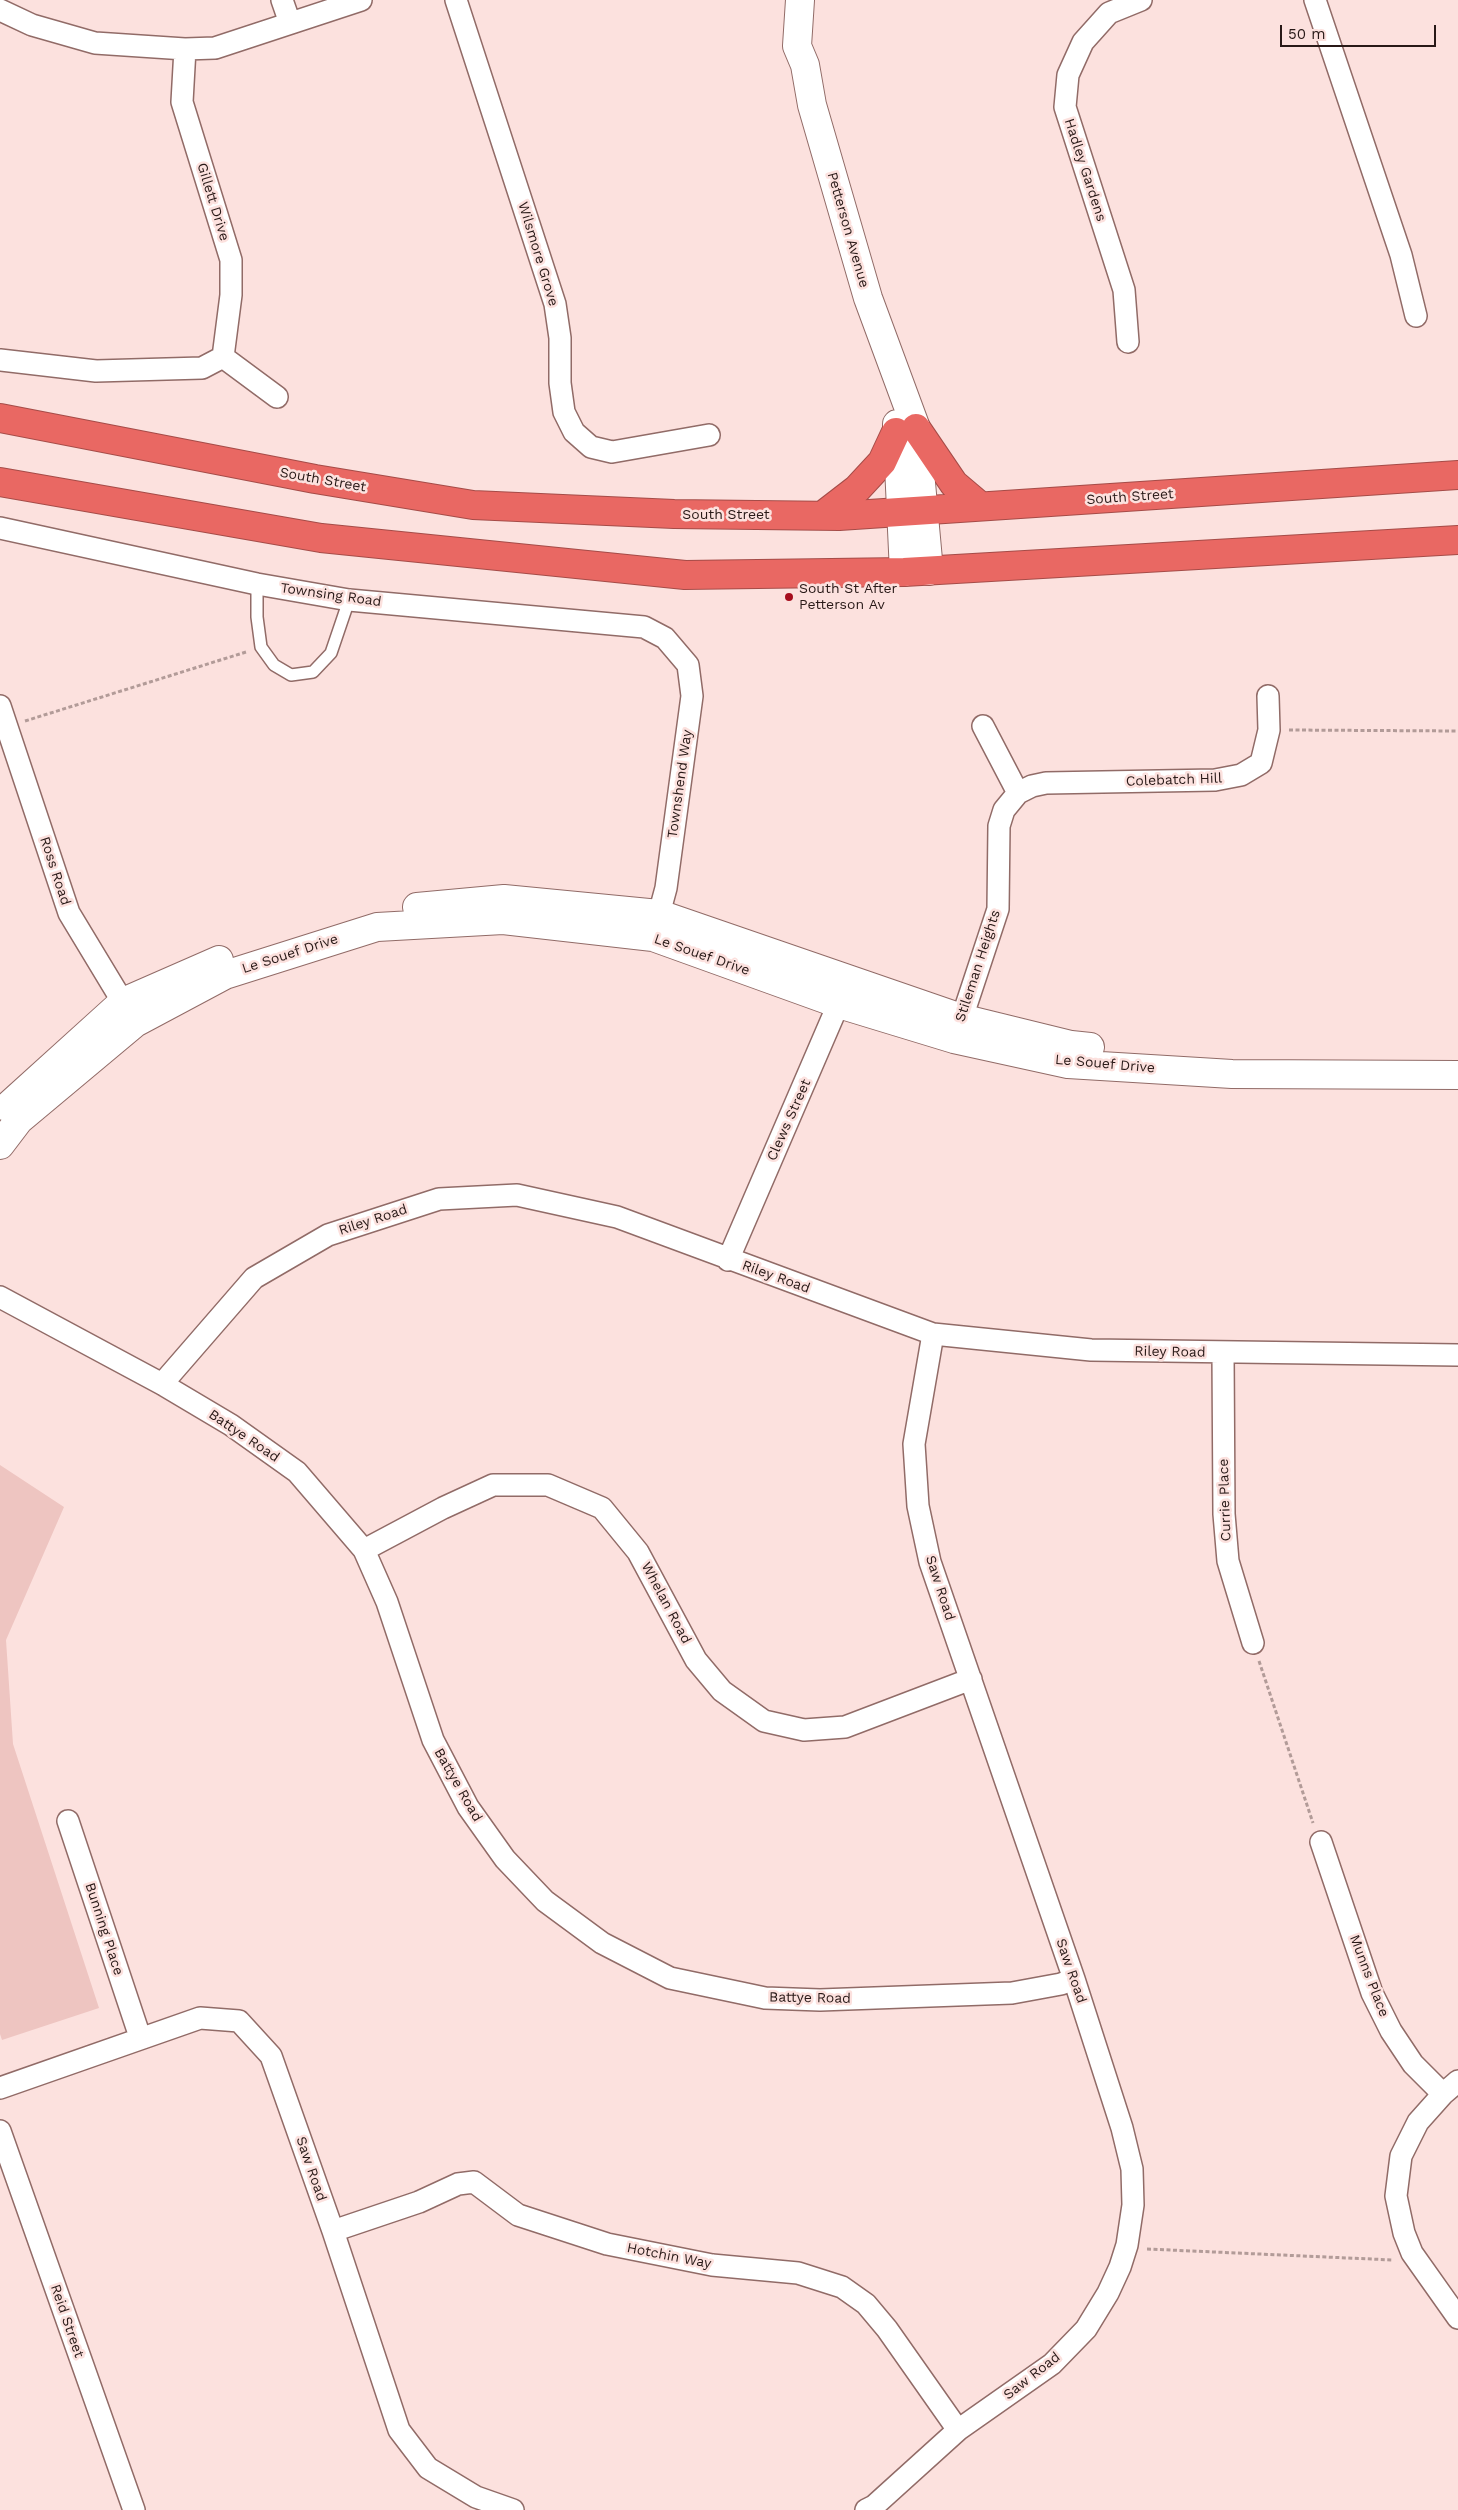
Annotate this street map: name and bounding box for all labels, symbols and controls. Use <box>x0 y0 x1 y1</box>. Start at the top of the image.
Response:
scale bar <box>1283 15 1439 47</box>
text: 50 m <box>1288 25 1325 43</box>
street label: Hadley Gardens <box>1060 116 1110 224</box>
street label: Gillett Drive <box>193 161 233 243</box>
street label: Petterson Avenue <box>823 170 873 290</box>
street label: Wilsmore Grove <box>514 200 562 308</box>
street label: South Street <box>278 464 368 496</box>
street label: South Street <box>1086 486 1174 508</box>
street label: South Street <box>682 507 770 523</box>
street label: Townsing Road <box>280 580 382 610</box>
place label: South St After Petterson Av <box>799 581 897 614</box>
marker: South St After Petterson Av <box>783 591 795 603</box>
street label: Townshend Way <box>664 729 696 839</box>
street label: Colebatch Hill <box>1125 770 1223 790</box>
street label: Ross Road <box>36 835 74 907</box>
street label: Stileman Heights <box>952 908 1004 1024</box>
street label: Le Souef Drive <box>240 931 340 977</box>
street label: Le Souef Drive <box>652 931 752 979</box>
street label: Le Souef Drive <box>1054 1051 1156 1077</box>
street label: Clews Street <box>764 1077 814 1163</box>
street label: Riley Road <box>337 1201 409 1239</box>
street label: Riley Road <box>740 1257 812 1297</box>
street label: Riley Road <box>1134 1343 1206 1361</box>
street label: Battye Road <box>205 1406 283 1466</box>
street label: Currie Place <box>1215 1458 1235 1542</box>
street label: Saw Road <box>922 1553 958 1623</box>
street label: Whelan Road <box>637 1559 695 1647</box>
street label: Battye Road <box>430 1745 486 1825</box>
street label: Bunning Place <box>81 1881 127 1977</box>
street label: Munns Place <box>1346 1933 1392 2019</box>
street label: Saw Road <box>1052 1936 1090 2006</box>
street label: Battye Road <box>769 1989 851 2007</box>
street label: Saw Road <box>292 2134 330 2204</box>
street label: Hotchin Way <box>625 2240 713 2272</box>
street label: Reid Street <box>47 2282 87 2360</box>
street label: Saw Road <box>1000 2349 1064 2403</box>

